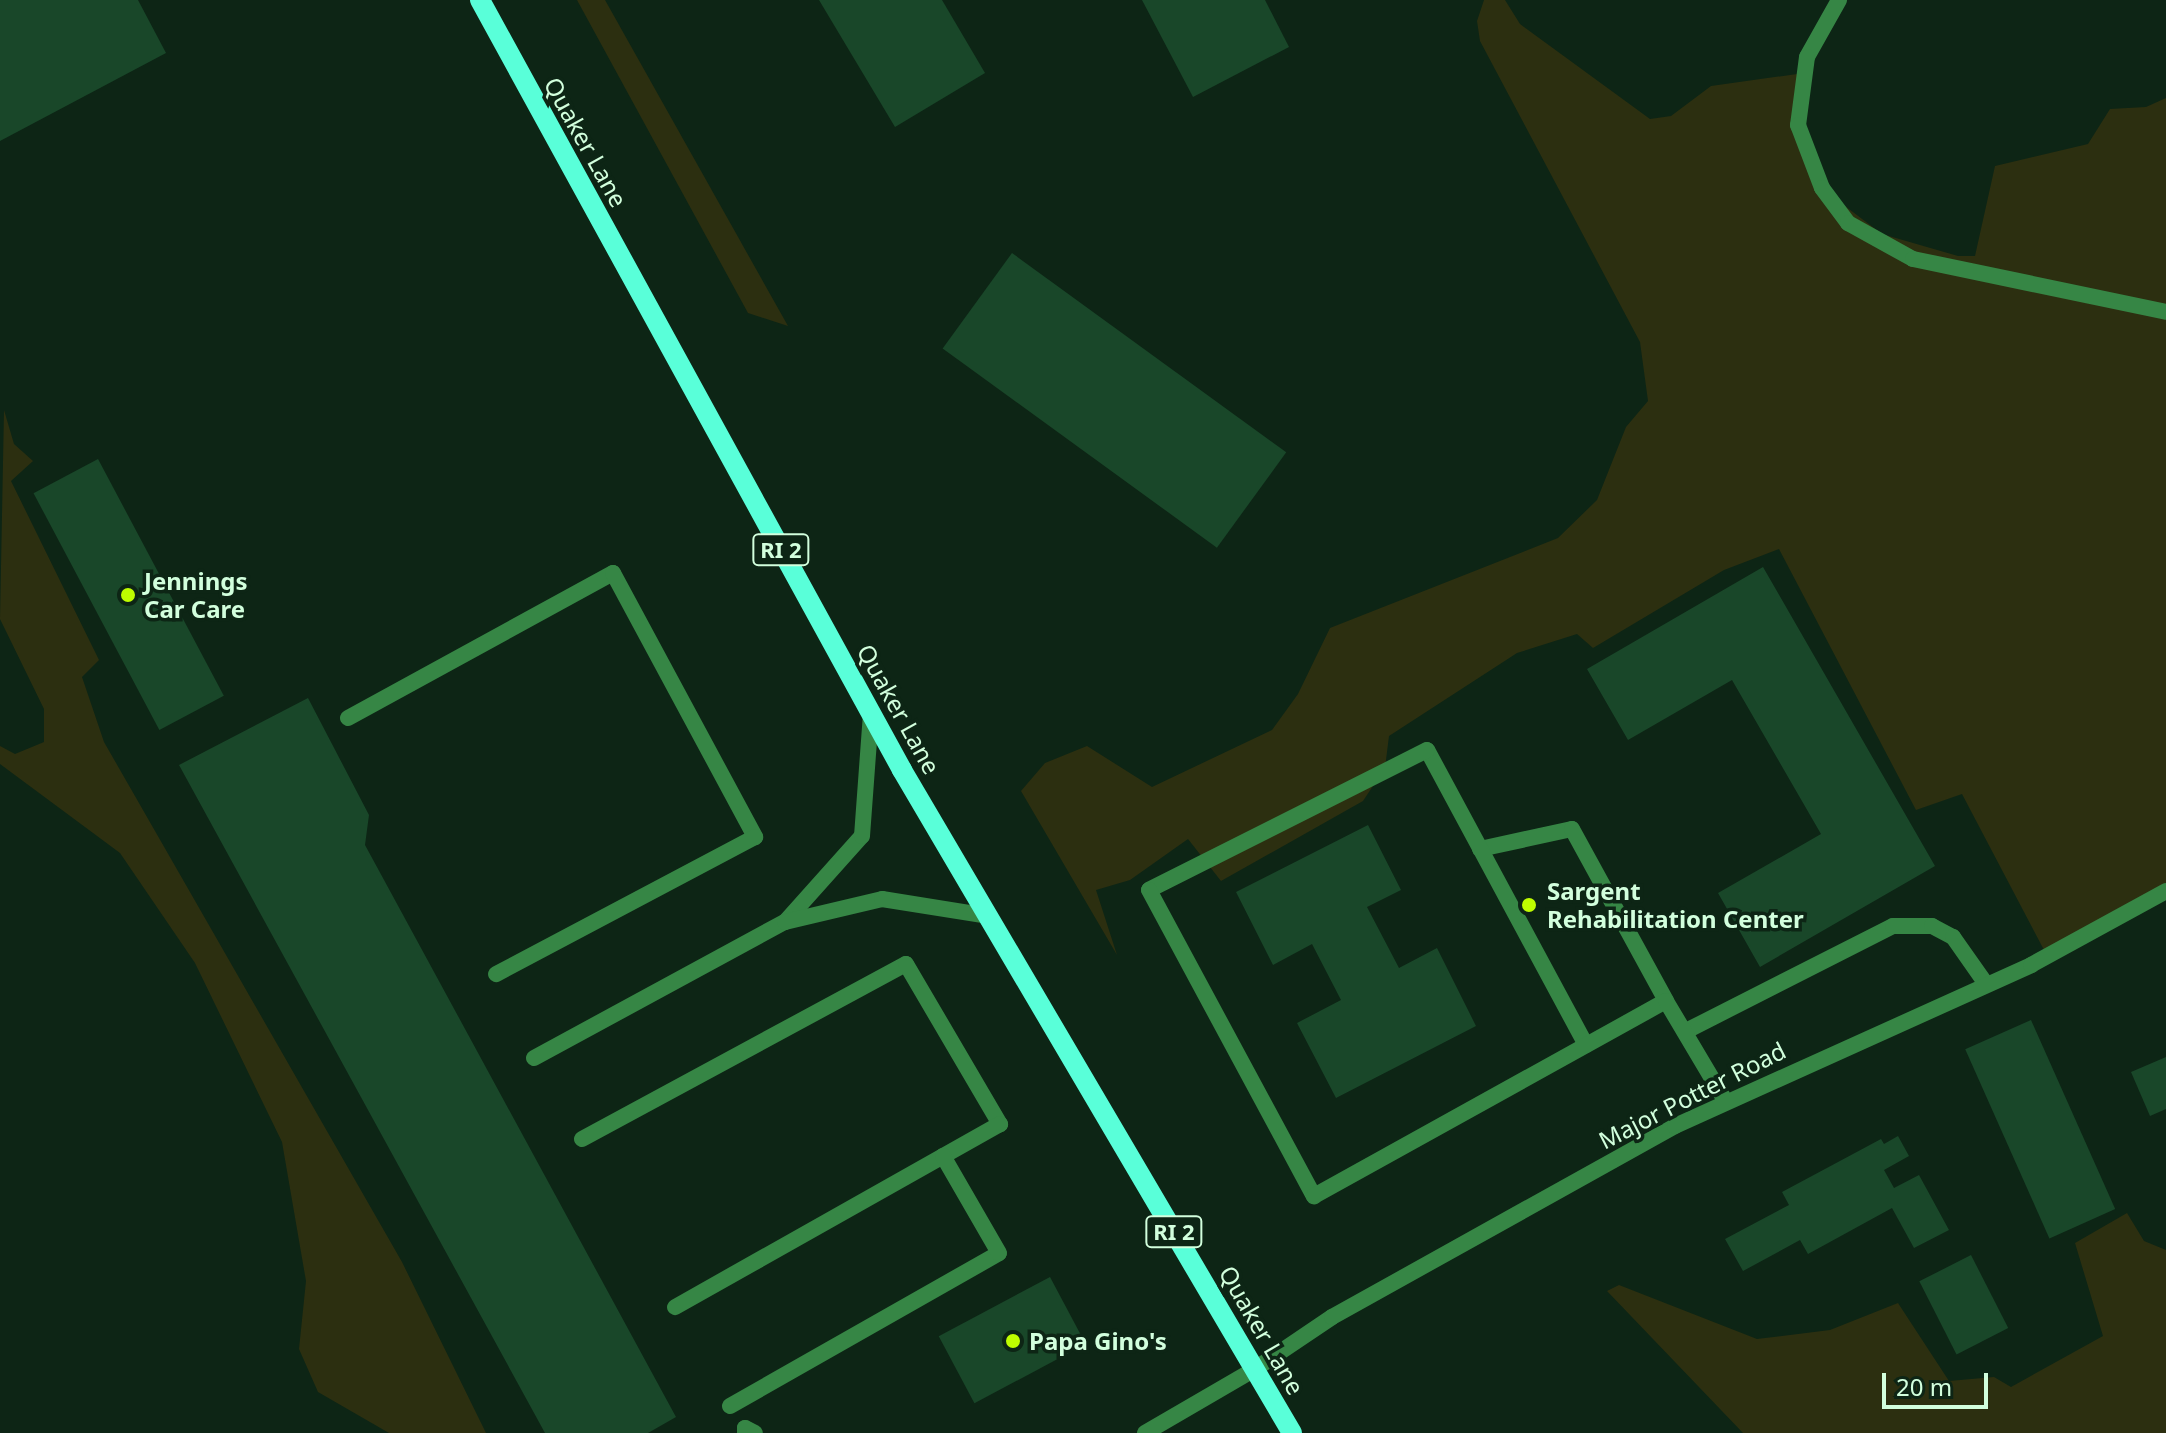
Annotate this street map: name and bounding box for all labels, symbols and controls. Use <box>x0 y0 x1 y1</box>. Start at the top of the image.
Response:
street label: Quaker Lane <box>539 72 633 212</box>
road number: RI 2 <box>751 532 811 568</box>
place label: Jennings Car Care <box>144 567 247 623</box>
marker: Jennings Car Care <box>119 586 137 604</box>
street label: Quaker Lane <box>852 639 946 779</box>
place label: Sargent Rehabilitation Center <box>1547 877 1804 933</box>
marker: Sargent Rehabilitation Center <box>1518 894 1540 916</box>
street label: Major Potter Road <box>1594 1035 1790 1155</box>
road number: RI 2 <box>1144 1214 1204 1250</box>
street label: Quaker Lane <box>1214 1260 1310 1400</box>
place label: Papa Gino's <box>1029 1327 1167 1355</box>
marker: Papa Gino's <box>1004 1332 1022 1350</box>
scale bar <box>1886 1357 1992 1407</box>
text: 20 m <box>1896 1370 1952 1403</box>

